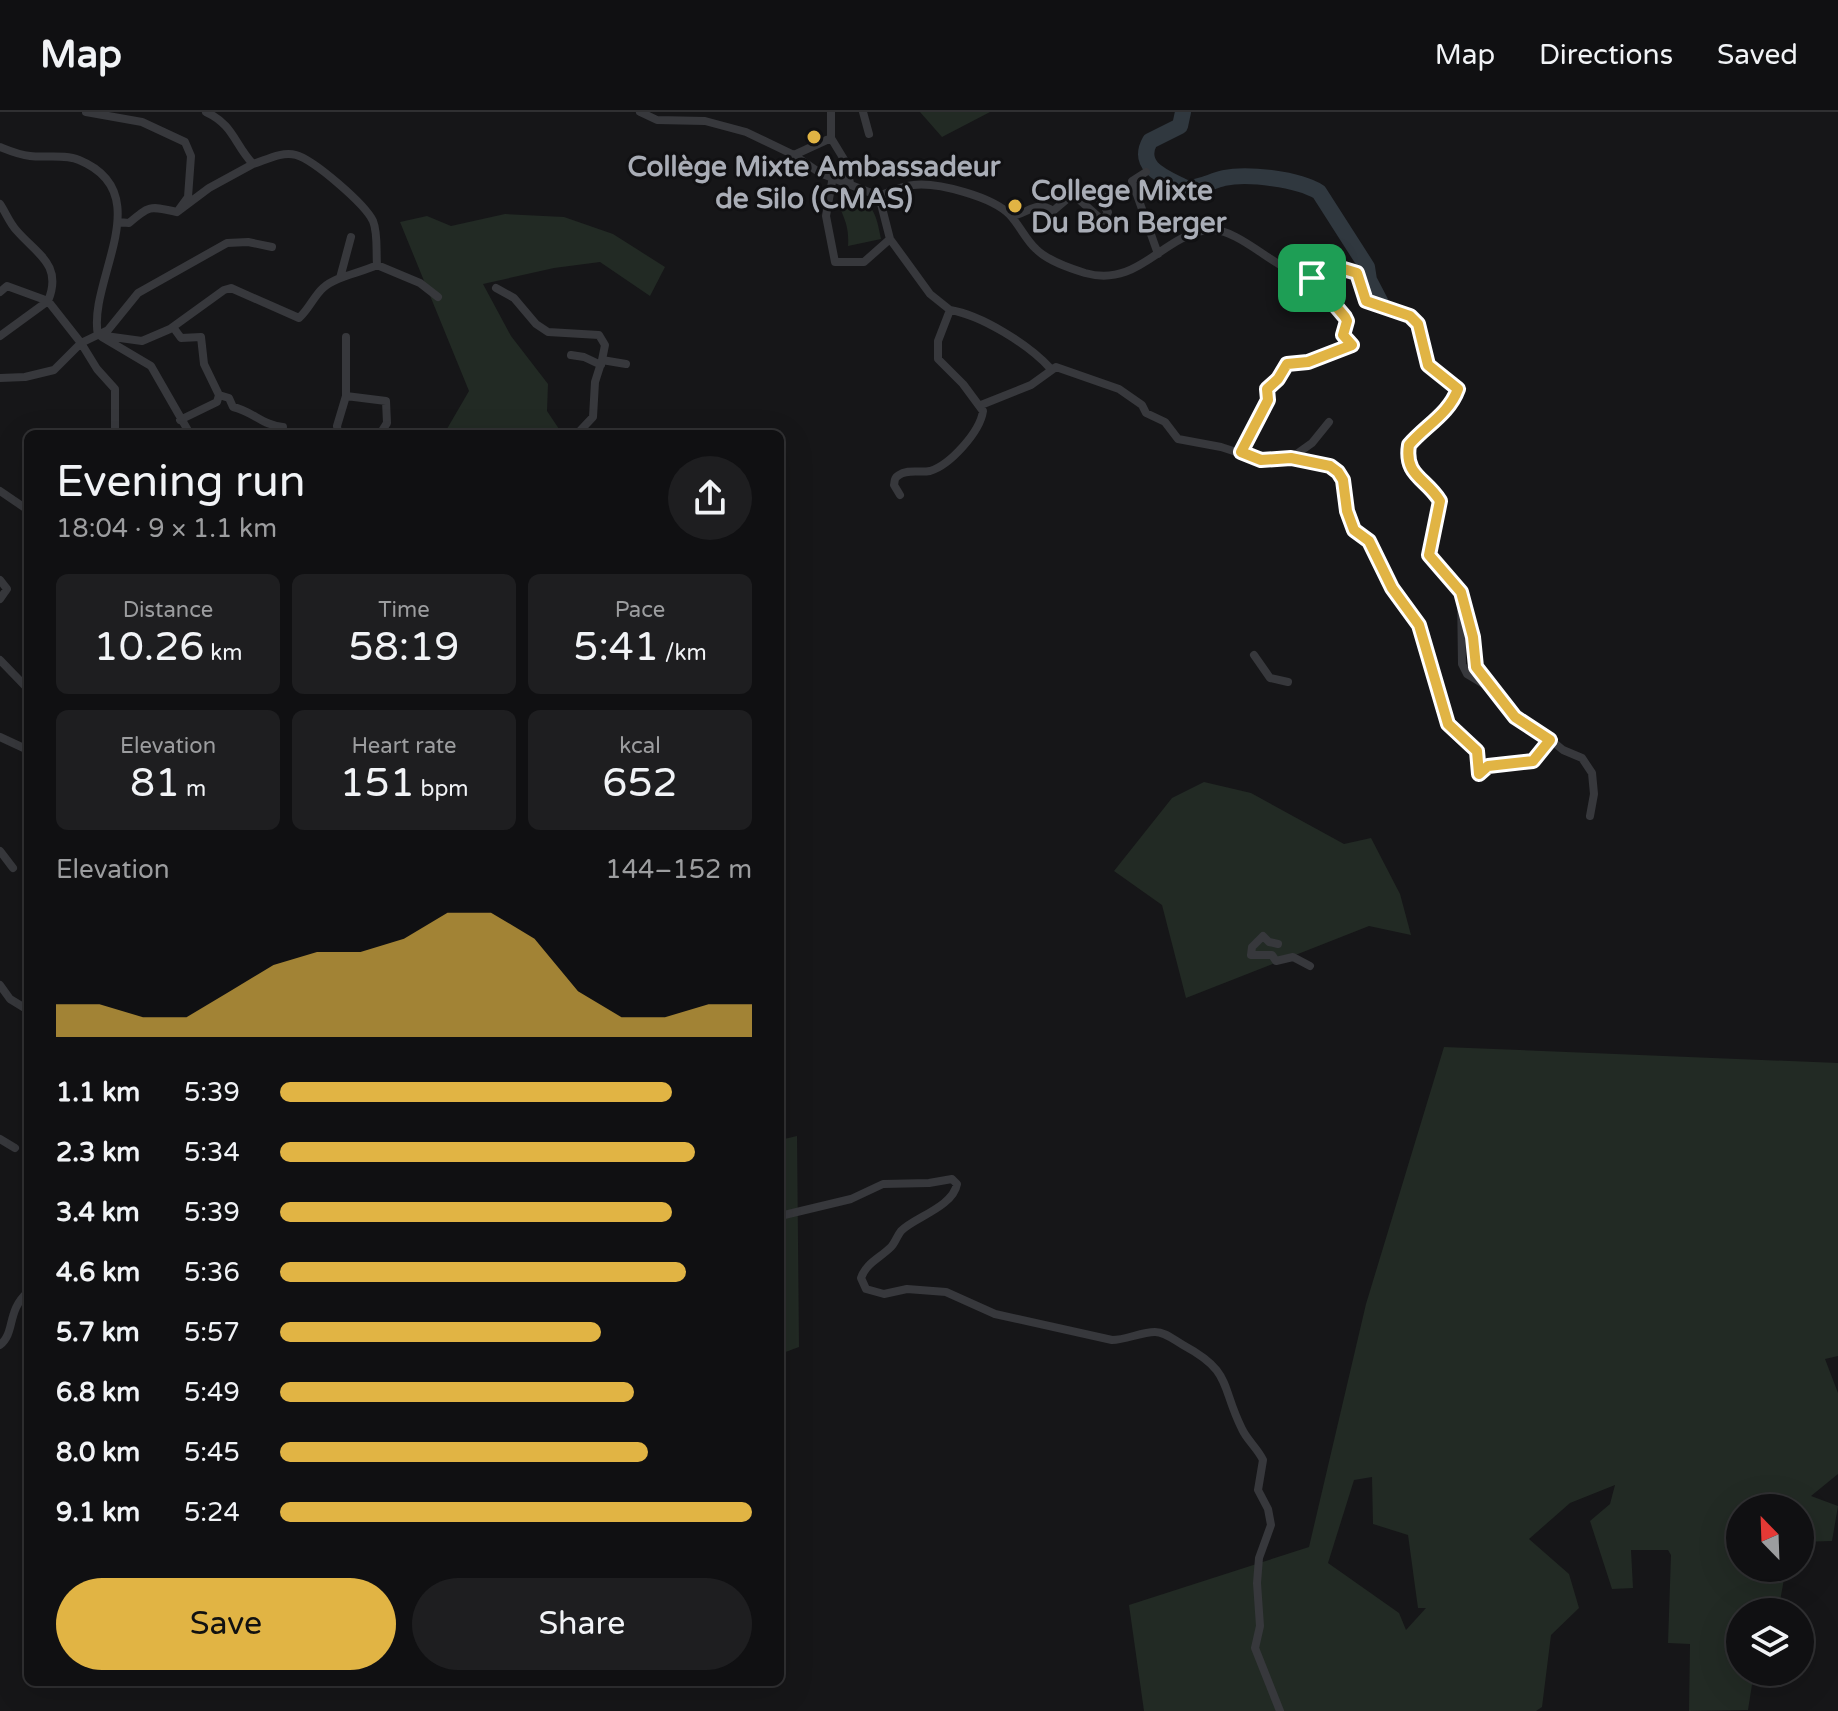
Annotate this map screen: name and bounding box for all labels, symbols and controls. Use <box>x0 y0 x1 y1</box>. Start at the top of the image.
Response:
text: Map <box>40 32 122 78</box>
text: Map <box>1435 38 1495 72</box>
text: Directions <box>1539 38 1673 72</box>
text: Saved <box>1717 38 1798 72</box>
marker: Collège Mixte Ambassadeur de Silo (CMAS) <box>805 128 823 146</box>
place label: Collège Mixte Ambassadeur de Silo (CMAS) <box>628 150 1002 216</box>
place label: College Mixte Du Bon Berger <box>1031 174 1228 240</box>
marker: College Mixte Du Bon Berger <box>1006 197 1024 215</box>
pin <box>1278 244 1346 312</box>
icon: arrive <box>1290 256 1334 300</box>
text: Evening run <box>56 456 305 509</box>
button: share <box>668 456 752 540</box>
text: 18:04 · 9 × 1.1 km <box>56 513 277 544</box>
text: Distance <box>123 597 213 623</box>
text: Time <box>378 597 430 623</box>
text: Pace <box>615 597 665 623</box>
text: 10.26 <box>94 623 204 671</box>
text: 58:19 <box>349 623 459 671</box>
text: 5:41 <box>573 623 659 671</box>
text: km <box>204 640 242 666</box>
text: /km <box>659 640 707 666</box>
text: Elevation <box>120 733 216 759</box>
text: Heart rate <box>352 733 456 759</box>
text: kcal <box>619 733 661 759</box>
text: 81 <box>130 759 180 807</box>
text: 151 <box>339 759 415 807</box>
text: 652 <box>602 759 678 807</box>
text: m <box>180 776 206 802</box>
text: bpm <box>415 776 469 802</box>
text: Elevation <box>56 854 170 885</box>
text: 144–152 m <box>605 854 752 885</box>
text: 1.1 km <box>56 1077 140 1108</box>
text: 5:39 <box>184 1077 240 1108</box>
text: 2.3 km <box>56 1137 140 1168</box>
text: 5:34 <box>184 1137 240 1168</box>
text: 3.4 km <box>56 1197 140 1228</box>
text: 5:39 <box>184 1197 240 1228</box>
text: 4.6 km <box>56 1257 140 1288</box>
text: 5:36 <box>184 1257 240 1288</box>
text: 5.7 km <box>56 1317 140 1348</box>
text: 5:57 <box>184 1317 240 1348</box>
text: 6.8 km <box>56 1377 140 1408</box>
text: 5:49 <box>184 1377 240 1408</box>
text: 8.0 km <box>56 1437 140 1468</box>
text: 5:45 <box>184 1437 240 1468</box>
north arrow <box>1726 1494 1814 1582</box>
map controls <box>1726 1494 1814 1686</box>
text: 9.1 km <box>56 1497 140 1528</box>
text: 5:24 <box>184 1497 240 1528</box>
button: Save <box>56 1578 396 1670</box>
button: Share <box>412 1578 752 1670</box>
button: layers <box>1726 1598 1814 1686</box>

